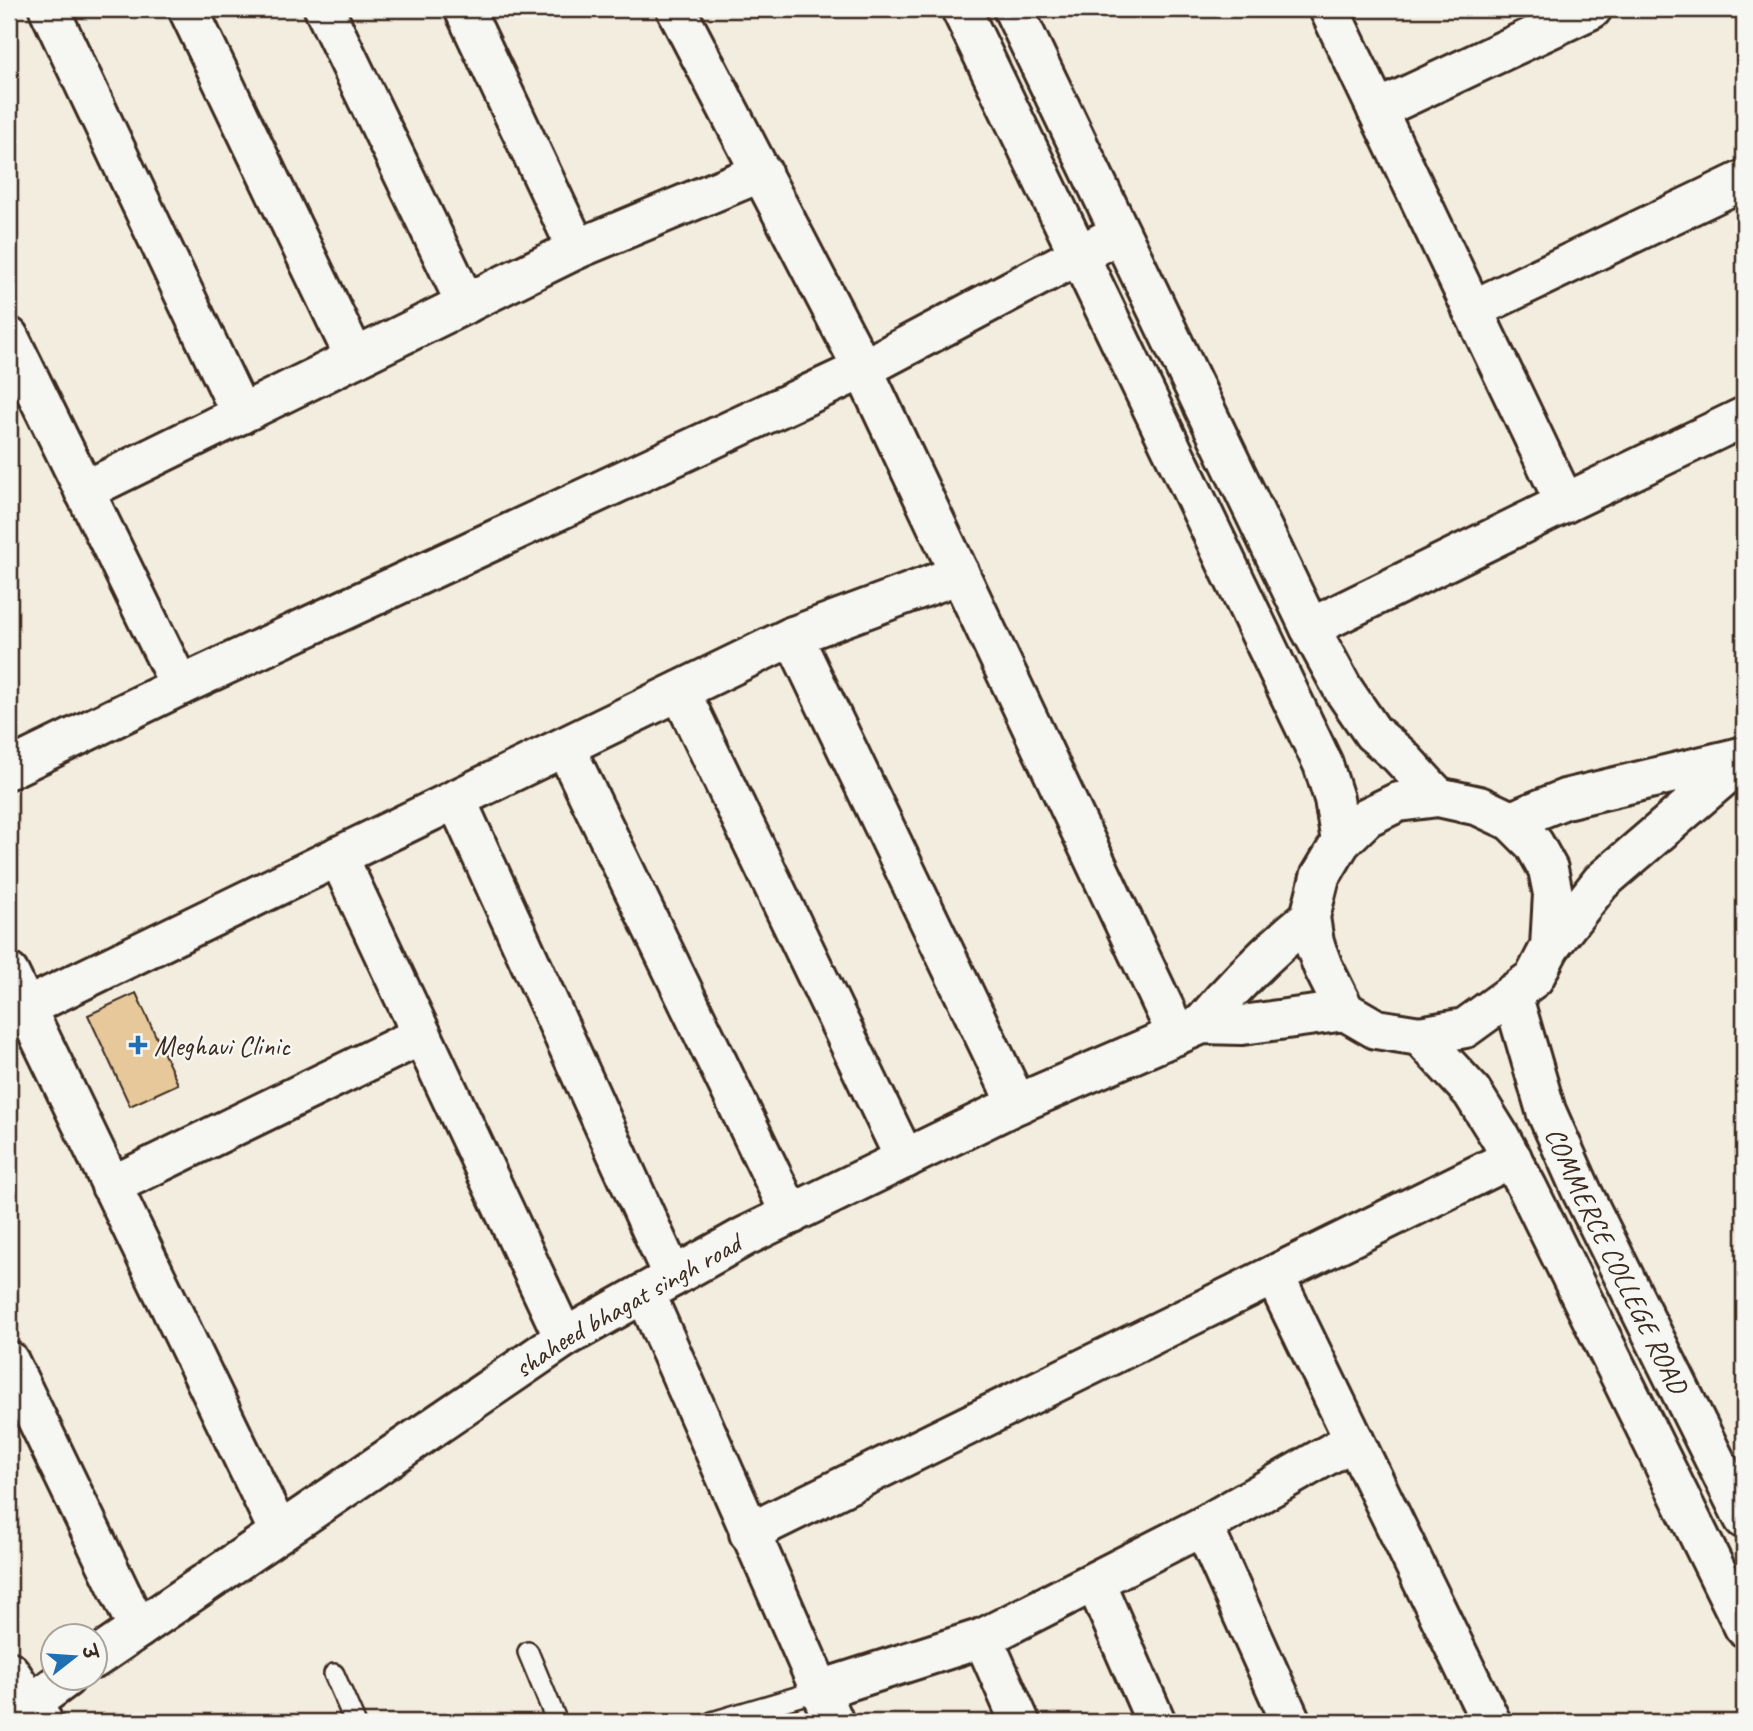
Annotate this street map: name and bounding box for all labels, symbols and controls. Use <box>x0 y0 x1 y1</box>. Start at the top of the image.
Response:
place label: Meghavi Clinic <box>154 1028 292 1063</box>
marker: Meghavi Clinic <box>128 1035 148 1055</box>
street label: COMMERCE COLLEGE ROAD <box>1537 1122 1697 1401</box>
street label: shaheed bhagat singh road <box>507 1224 750 1385</box>
north arrow <box>38 1622 108 1692</box>
text: उ <box>75 1641 103 1664</box>

